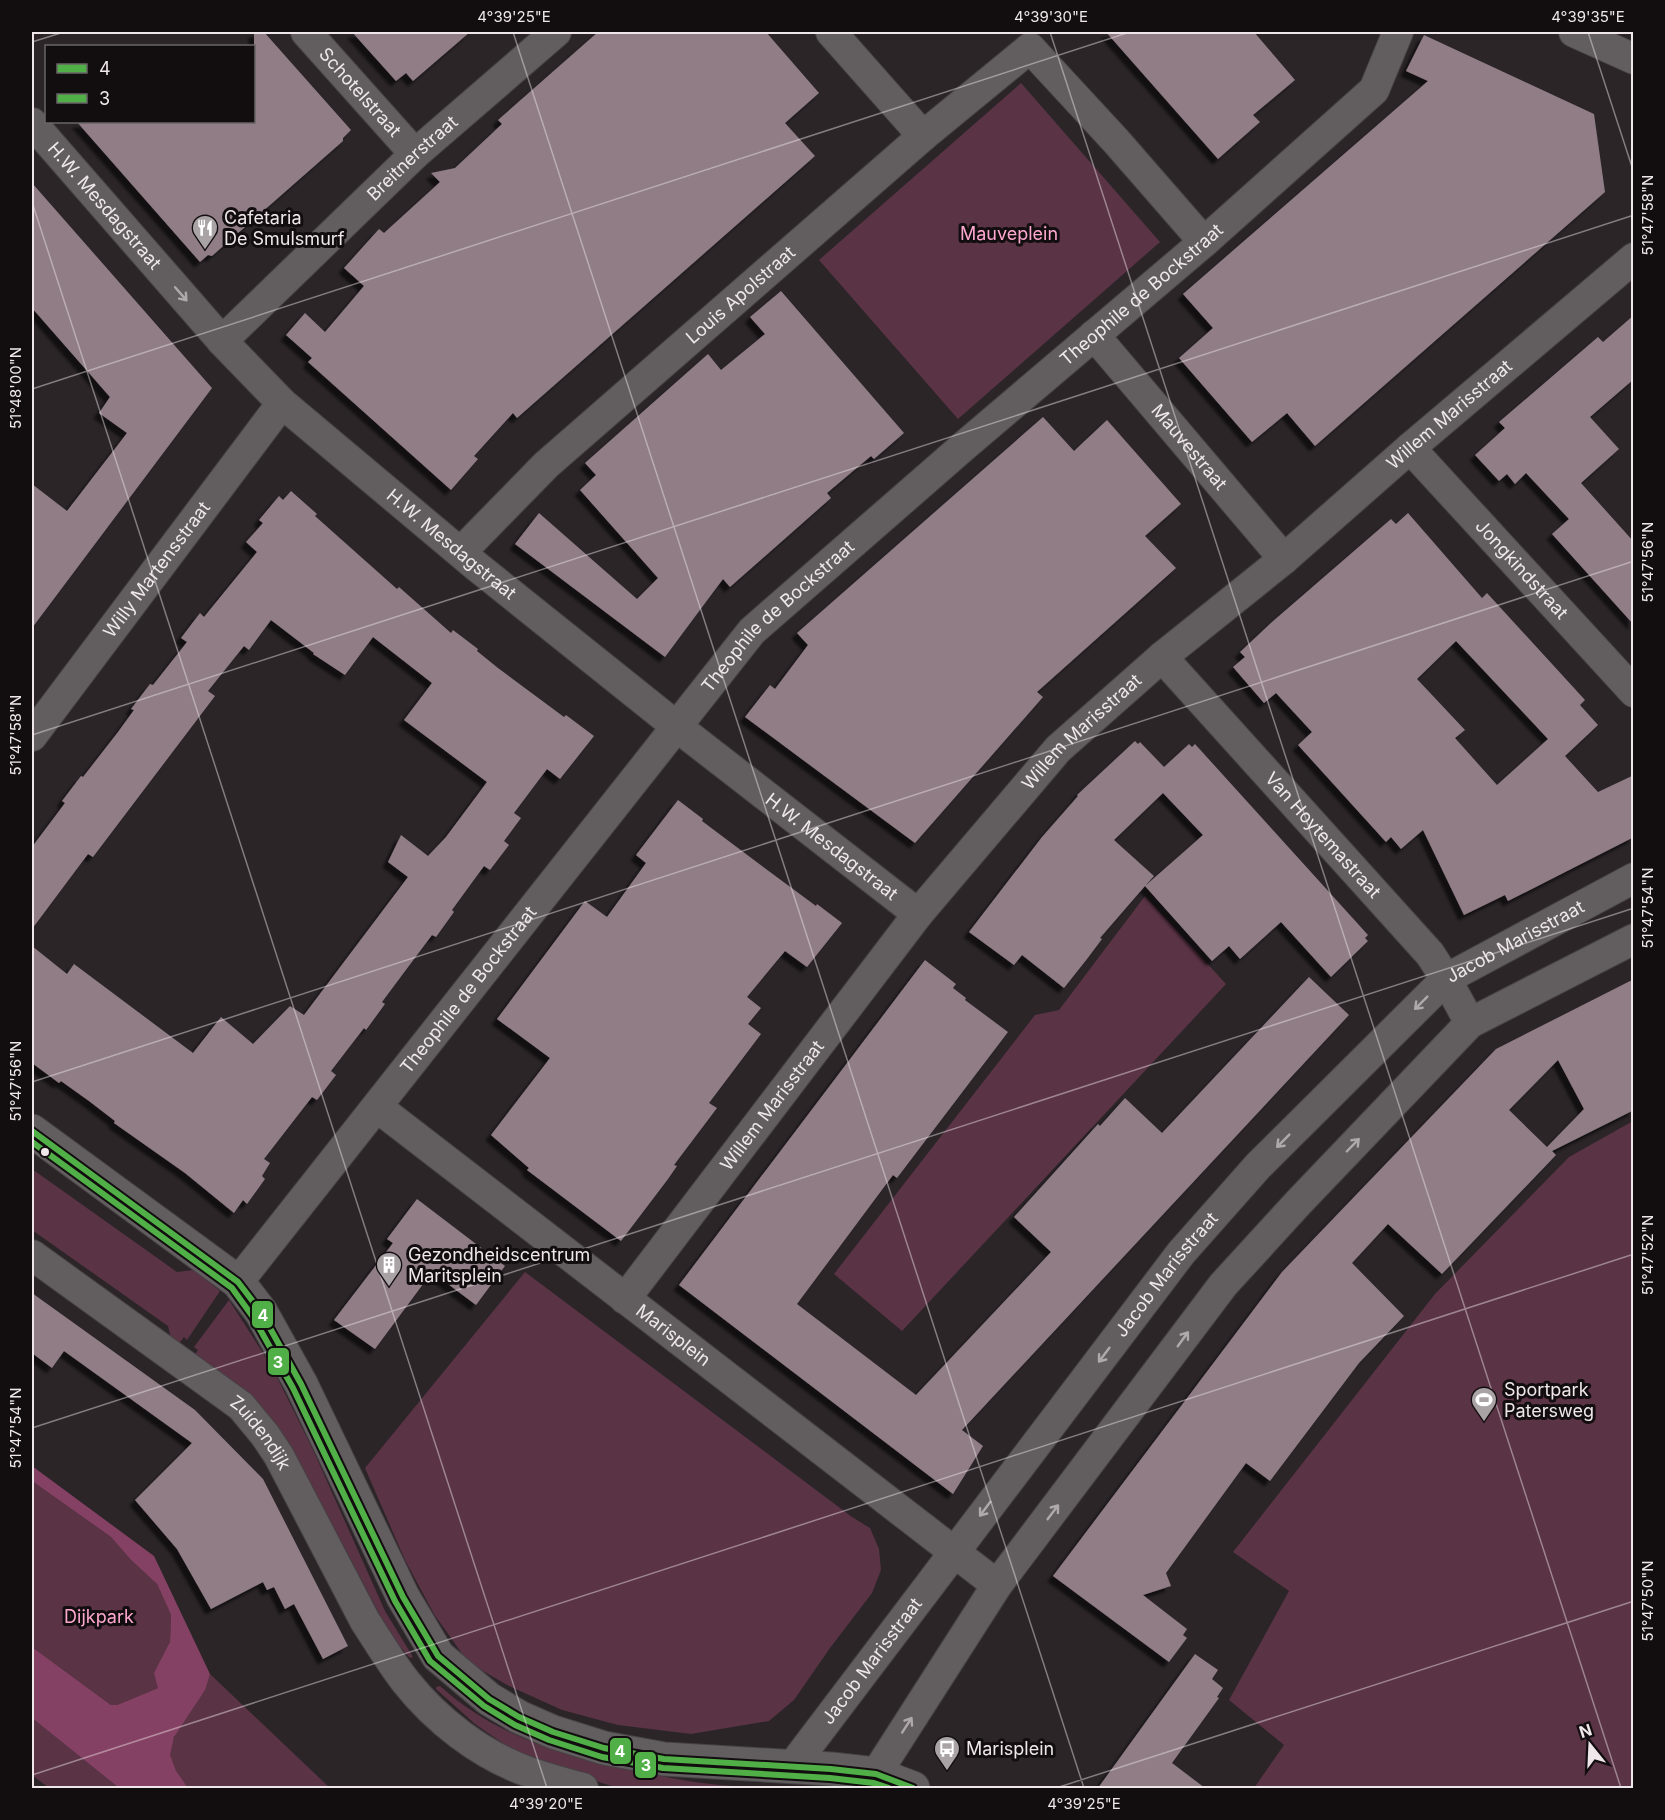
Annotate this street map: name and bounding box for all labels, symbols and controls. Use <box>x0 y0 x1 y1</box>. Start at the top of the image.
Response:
text: 4°39'25"E <box>477 7 551 26</box>
text: 4°39'30"E <box>1014 7 1088 26</box>
text: 4°39'35"E <box>1551 7 1625 26</box>
street label: Schotelstraat <box>315 43 406 141</box>
legend <box>45 45 255 123</box>
text: 4 <box>99 58 111 79</box>
text: 3 <box>99 88 110 109</box>
street label: Breitnerstraat <box>363 111 462 205</box>
street label: H.W. Mesdagstraat <box>44 138 166 273</box>
text: 51°47'58"N <box>1638 175 1657 255</box>
place label: Cafetaria De Smulsmurf <box>224 207 345 249</box>
restaurant icon: Cafetaria De Smulsmurf <box>190 213 220 251</box>
street label: Theophile de Bockstraat <box>1056 219 1227 370</box>
park label: Mauveplein <box>960 223 1058 244</box>
street label: Louis Apolstraat <box>682 242 799 348</box>
one-way arrow <box>174 286 188 301</box>
text: 51°48'00"N <box>6 347 25 429</box>
street label: Willem Marisstraat <box>1382 355 1516 474</box>
street label: Mauvestraat <box>1147 400 1232 494</box>
street label: H.W. Mesdagstraat <box>383 484 520 604</box>
street label: Willy Martensstraat <box>99 497 214 641</box>
street label: Jongkindstraat <box>1471 515 1573 623</box>
text: 51°47'56"N <box>1638 522 1657 602</box>
street label: Theophile de Bockstraat <box>697 536 858 696</box>
street label: Willem Marisstraat <box>1017 669 1145 794</box>
text: 51°47'58"N <box>6 695 25 775</box>
street label: Van Hoytemastraat <box>1261 768 1385 902</box>
street label: H.W. Mesdagstraat <box>762 789 902 904</box>
text: 51°47'54"N <box>1638 867 1657 949</box>
street label: Jacob Marisstraat <box>1443 896 1588 987</box>
street label: Theophile de Bockstraat <box>396 902 541 1078</box>
one-way arrow <box>1414 996 1429 1011</box>
street label: Willem Marisstraat <box>716 1036 828 1174</box>
text: 51°47'56"N <box>6 1041 25 1121</box>
one-way arrow <box>1276 1133 1290 1148</box>
one-way arrow <box>1345 1138 1360 1153</box>
unlabelled marker <box>39 1146 51 1158</box>
street label: Jacob Marisstraat <box>1110 1208 1222 1341</box>
text: 51°47'52"N <box>1638 1215 1657 1295</box>
place label: Gezondheidscentrum Maritsplein <box>408 1244 590 1286</box>
building icon: Gezondheidscentrum Maritsplein <box>374 1250 404 1288</box>
line badge: 4 <box>251 1300 274 1329</box>
street label: Marisplein <box>632 1300 715 1370</box>
text: 4 <box>258 1305 269 1325</box>
one-way arrow <box>1177 1332 1189 1348</box>
one-way arrow <box>1098 1346 1111 1362</box>
line badge: 3 <box>267 1347 290 1376</box>
text: 3 <box>273 1352 283 1372</box>
place label: Sportpark Patersweg <box>1504 1379 1594 1421</box>
sports icon: Sportpark Patersweg <box>1469 1385 1499 1423</box>
text: 51°47'54"N <box>6 1387 25 1469</box>
street label: Zuidendijk <box>226 1391 295 1473</box>
one-way arrow <box>979 1501 992 1517</box>
one-way arrow <box>1047 1504 1059 1520</box>
text: 51°47'50"N <box>1638 1561 1657 1641</box>
street label: Jacob Marisstraat <box>817 1593 926 1728</box>
park label: Dijkpark <box>64 1606 134 1627</box>
north arrow <box>1560 1715 1620 1775</box>
one-way arrow <box>901 1716 914 1733</box>
text: N <box>1576 1719 1594 1742</box>
bus stop icon: Marisplein <box>932 1734 962 1772</box>
line badge: 4 <box>609 1737 632 1765</box>
place label: Marisplein <box>966 1738 1054 1759</box>
text: 4 <box>615 1741 626 1761</box>
line badge: 3 <box>634 1751 657 1779</box>
text: 3 <box>641 1755 651 1775</box>
text: 4°39'20"E <box>509 1794 583 1813</box>
text: 4°39'25"E <box>1047 1794 1121 1813</box>

